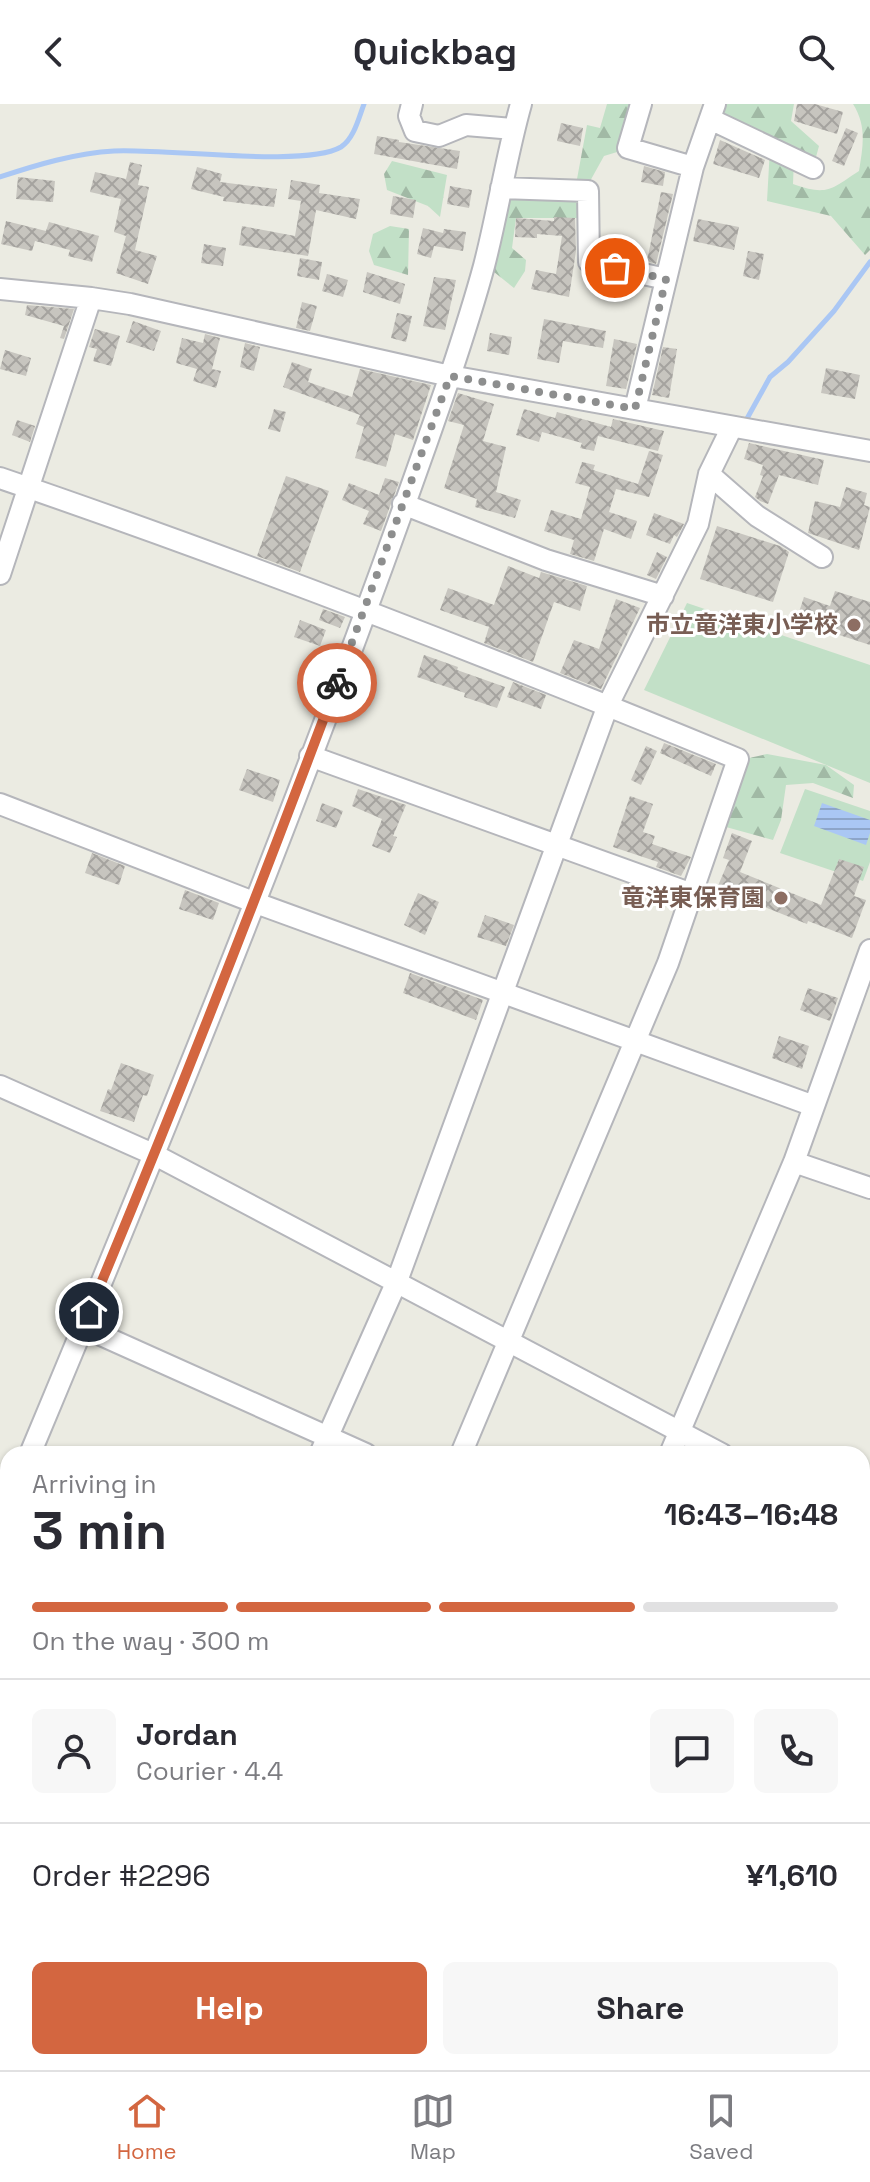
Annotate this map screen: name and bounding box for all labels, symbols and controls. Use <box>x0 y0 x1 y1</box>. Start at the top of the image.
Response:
text: Quickbag <box>353 29 517 75</box>
icon: back <box>32 30 76 74</box>
icon: search <box>794 30 838 74</box>
pin <box>581 234 649 302</box>
icon: bag <box>593 246 637 290</box>
place label: 市立竜洋東小学校 <box>646 609 838 640</box>
marker: 市立竜洋東小学校 <box>845 616 863 634</box>
courier <box>297 643 377 723</box>
icon: bike <box>315 661 359 705</box>
place label: 竜洋東保育園 <box>621 882 765 913</box>
marker: 竜洋東保育園 <box>772 889 790 907</box>
pin <box>55 1278 123 1346</box>
icon: home <box>67 1290 111 1334</box>
text: Arriving in <box>32 1467 156 1501</box>
text: 16:43–16:48 <box>664 1495 838 1534</box>
text: 3 min <box>32 1498 167 1564</box>
text: On the way · 300 m <box>32 1624 269 1658</box>
button: person <box>32 1709 116 1793</box>
button: chat <box>650 1709 734 1793</box>
button: phone <box>754 1709 838 1793</box>
text: Jordan <box>136 1715 238 1754</box>
text: Courier · 4.4 <box>136 1754 283 1788</box>
text: Order #2296 <box>32 1856 211 1895</box>
text: ¥1,610 <box>746 1856 838 1895</box>
button: Help <box>32 1962 427 2054</box>
button: Share <box>443 1962 838 2054</box>
tab: Home <box>117 2089 177 2165</box>
tab: Map <box>410 2089 456 2165</box>
tab: Saved <box>689 2089 753 2165</box>

